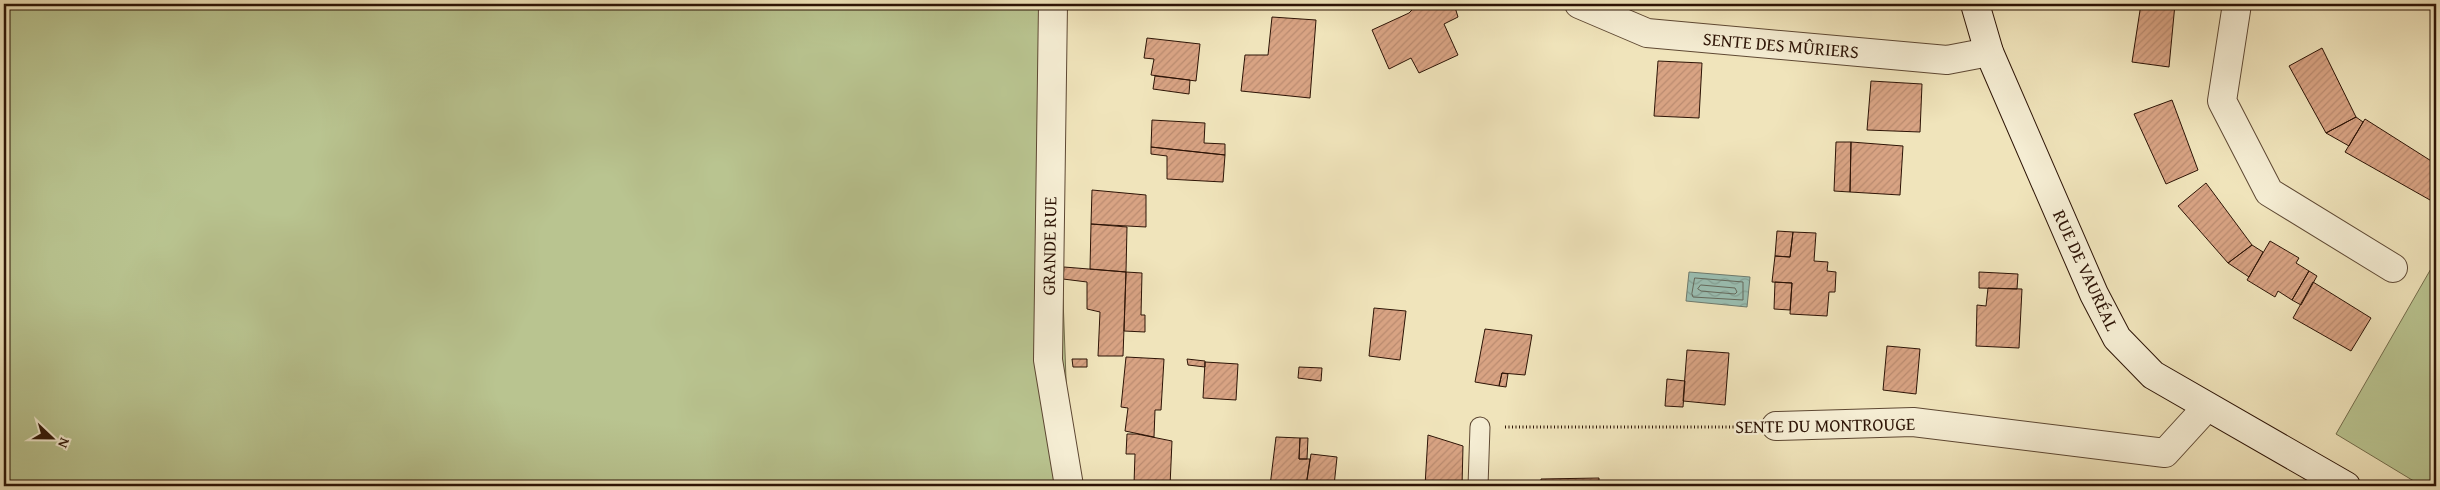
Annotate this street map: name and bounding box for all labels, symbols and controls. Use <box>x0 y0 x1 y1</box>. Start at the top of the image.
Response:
street label: SENTE DES MÛRIERS <box>1702 25 1860 65</box>
street label: GRANDE RUE <box>1035 196 1063 296</box>
street label: RUE DE VAURÉAL <box>2046 205 2126 335</box>
street label: SENTE DU MONTROUGE <box>1735 410 1915 440</box>
north arrow <box>28 412 78 462</box>
text: N <box>53 435 75 452</box>

